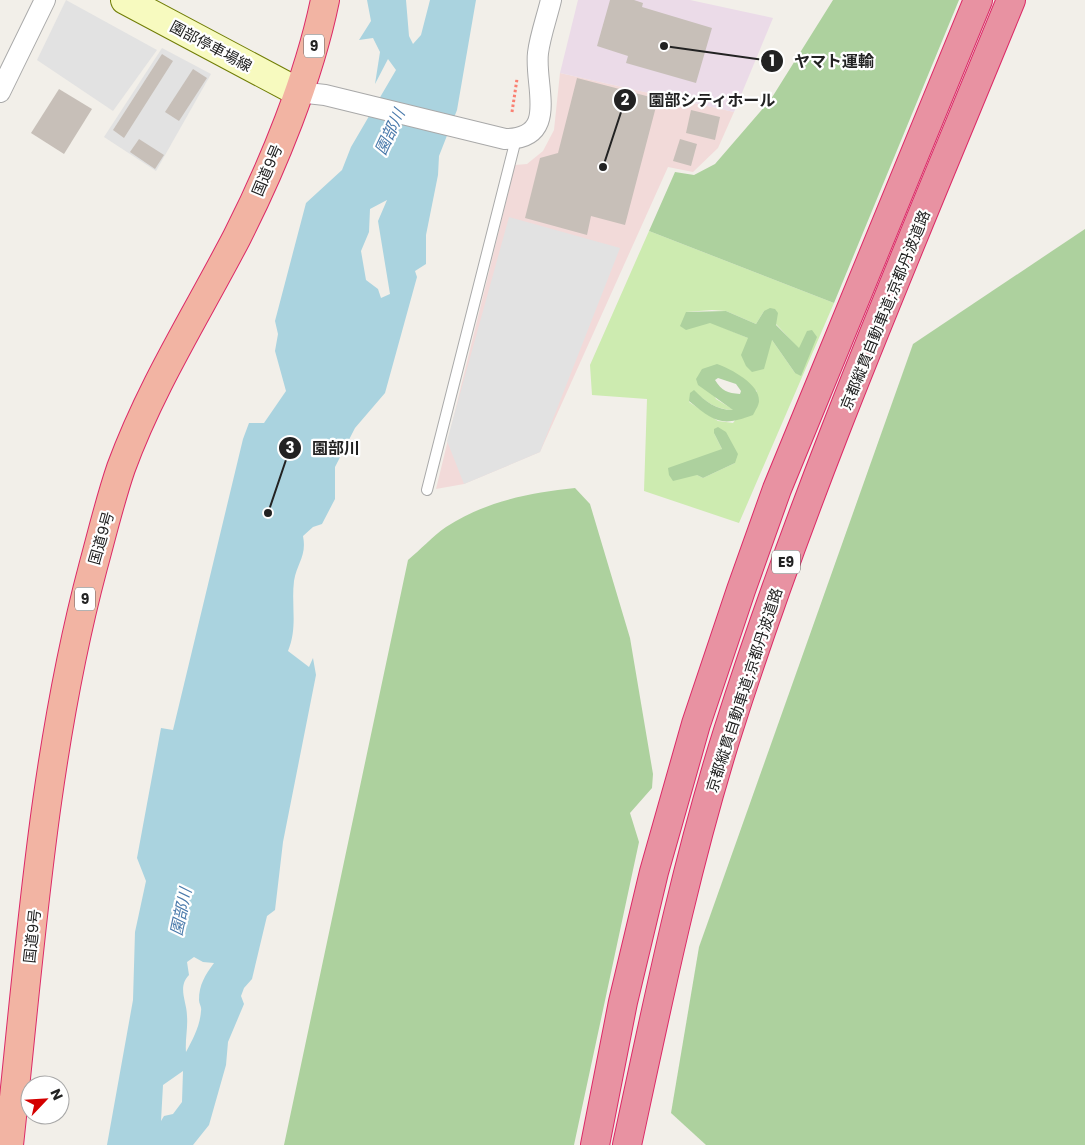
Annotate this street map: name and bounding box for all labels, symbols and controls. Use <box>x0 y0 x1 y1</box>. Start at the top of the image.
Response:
street label: 園部停車場線 <box>166 16 256 76</box>
road number: 9 <box>304 34 324 58</box>
callout: ヤマト運輸 <box>759 45 884 76</box>
text: 1 <box>769 50 775 71</box>
text: ヤマト運輸 <box>794 50 874 73</box>
callout: 園部シティホール <box>613 84 786 115</box>
text: 2 <box>621 89 630 110</box>
text: 園部シティホール <box>648 89 776 112</box>
water label: 園部川 <box>369 104 411 159</box>
street label: 国道9号 <box>247 141 287 199</box>
street label: 京都縦貫自動車道;京都丹波道路 <box>835 207 935 413</box>
callout: 園部川 <box>277 433 370 464</box>
text: 3 <box>285 437 295 458</box>
text: 園部川 <box>312 437 360 460</box>
street label: 国道9号 <box>83 509 119 567</box>
road number: E9 <box>772 550 800 574</box>
street label: 京都縦貫自動車道;京都丹波道路 <box>701 585 787 795</box>
road number: 9 <box>75 588 95 610</box>
water label: 園部川 <box>165 884 198 938</box>
street label: 国道9号 <box>19 908 45 964</box>
north arrow <box>20 1075 70 1125</box>
text: N <box>45 1086 68 1104</box>

